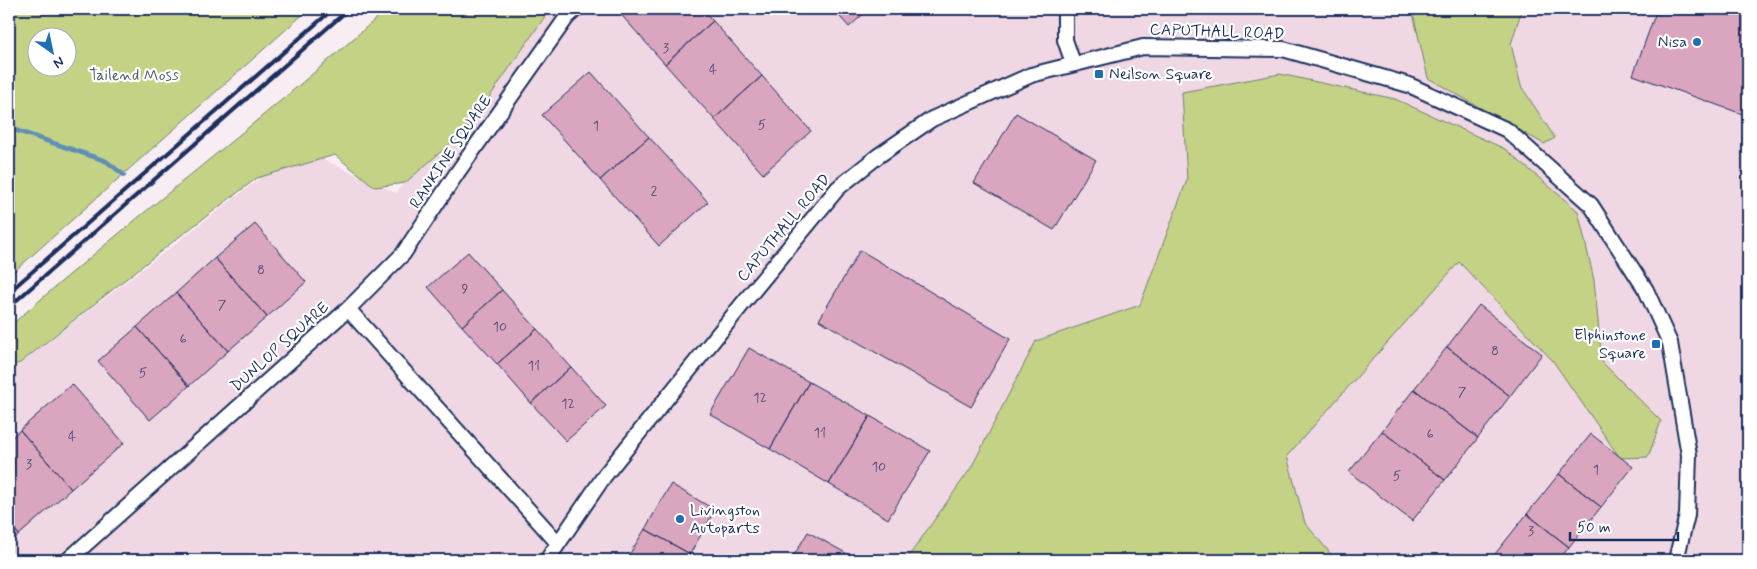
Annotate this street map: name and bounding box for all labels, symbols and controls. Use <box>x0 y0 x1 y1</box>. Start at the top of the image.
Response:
street label: CAPUTHALL ROAD <box>1149 19 1285 45</box>
north arrow <box>28 28 78 78</box>
place label: Nisa <box>1658 32 1687 53</box>
marker: Nisa <box>1691 36 1703 48</box>
house number: 3 <box>663 39 669 57</box>
text: N <box>50 52 67 72</box>
house number: 4 <box>709 61 717 79</box>
place label: Neilson Square <box>1109 64 1213 85</box>
park label: Tailend Moss <box>89 65 179 86</box>
marker: Neilson Square <box>1093 68 1105 80</box>
street label: RANKINE SQUARE <box>405 91 497 213</box>
house number: 5 <box>758 116 766 134</box>
house number: 1 <box>593 117 599 135</box>
street label: CAPUTHALL ROAD <box>733 170 835 286</box>
house number: 2 <box>651 182 658 200</box>
house number: 8 <box>257 261 265 279</box>
house number: 9 <box>462 280 469 298</box>
house number: 7 <box>218 296 227 314</box>
street label: DUNLOP SQUARE <box>226 297 334 397</box>
house number: 10 <box>493 318 507 336</box>
place label: Elphinstone Square <box>1574 325 1646 364</box>
house number: 6 <box>179 330 187 348</box>
marker: Elphinstone Square <box>1650 338 1662 350</box>
house number: 8 <box>1491 342 1499 360</box>
house number: 11 <box>528 357 540 375</box>
house number: 5 <box>139 364 147 382</box>
house number: 7 <box>1458 383 1467 401</box>
house number: 12 <box>753 389 767 407</box>
house number: 12 <box>561 395 575 413</box>
house number: 11 <box>814 424 826 442</box>
house number: 6 <box>1426 425 1434 443</box>
house number: 4 <box>68 428 76 446</box>
house number: 3 <box>26 455 32 473</box>
house number: 10 <box>872 458 886 476</box>
house number: 1 <box>1593 461 1599 479</box>
house number: 5 <box>1393 467 1401 485</box>
place label: Livingston Autoparts <box>690 500 760 539</box>
scale bar <box>1570 509 1677 541</box>
marker: Livingston Autoparts <box>674 513 686 525</box>
text: 50 m <box>1577 518 1611 538</box>
house number: 3 <box>1528 522 1534 540</box>

